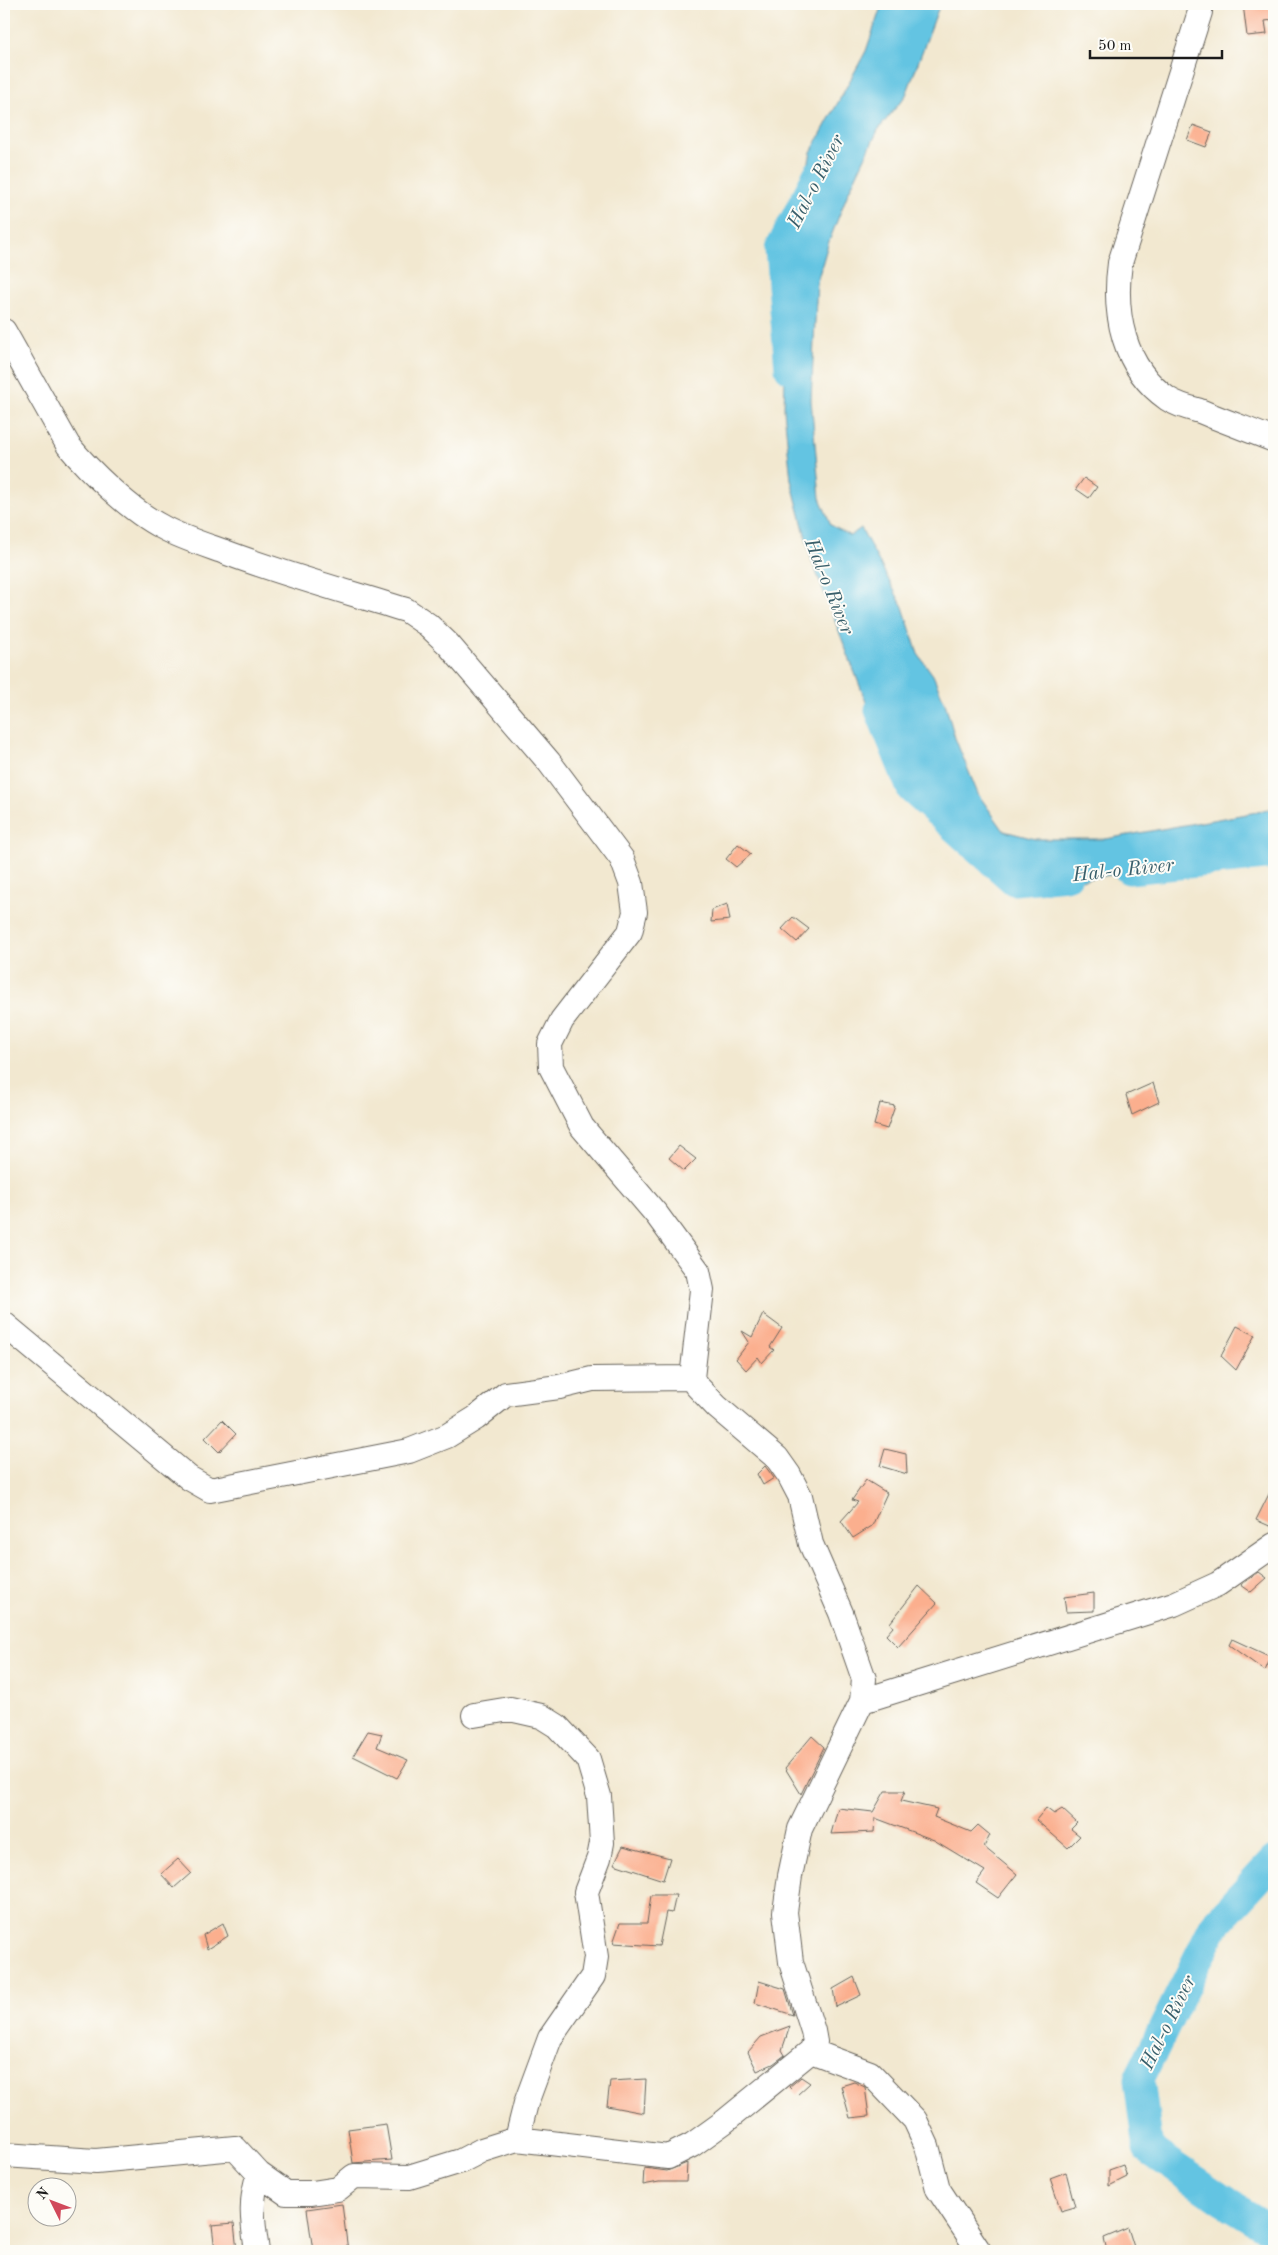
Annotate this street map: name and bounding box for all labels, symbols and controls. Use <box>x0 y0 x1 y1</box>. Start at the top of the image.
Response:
scale bar <box>1090 28 1223 60</box>
text: 50 m <box>1098 39 1132 54</box>
water label: Hal-o River <box>784 132 849 233</box>
water label: Hal-o River <box>799 535 857 638</box>
water label: Hal-o River <box>1070 856 1175 886</box>
water label: Hal-o River <box>1137 1972 1200 2074</box>
north arrow <box>28 2178 78 2228</box>
text: N <box>34 2185 52 2203</box>

